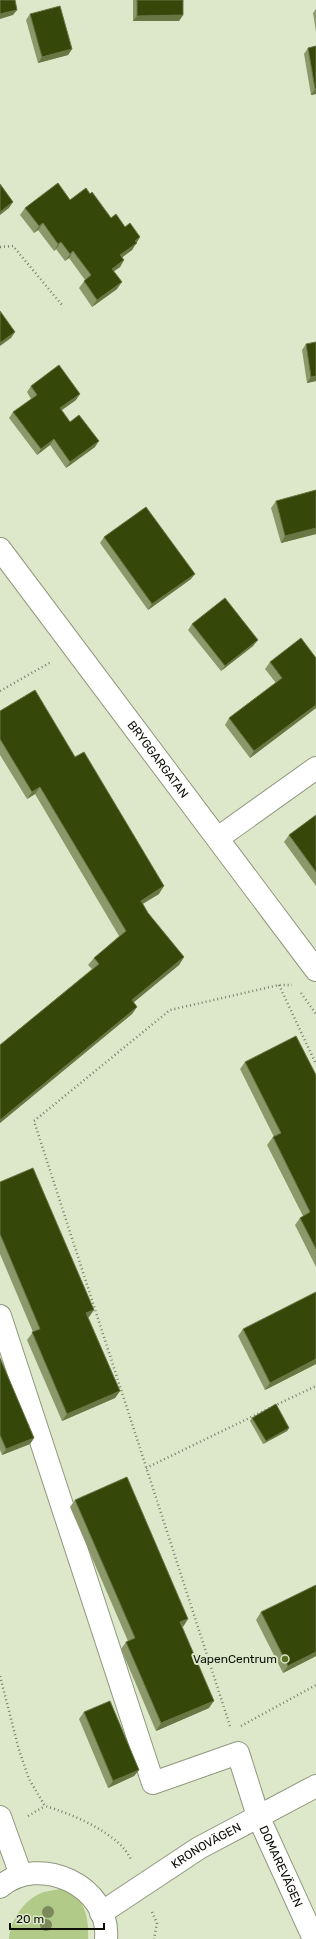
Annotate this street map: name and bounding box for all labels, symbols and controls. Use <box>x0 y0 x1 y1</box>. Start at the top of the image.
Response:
street label: BRYGGARGATAN <box>124 718 191 801</box>
place label: VapenCentrum <box>193 1652 277 1666</box>
marker: VapenCentrum <box>280 1654 290 1664</box>
street label: KRONOVÄGEN <box>169 1820 243 1871</box>
street label: DOMAREVÄGEN <box>256 1823 306 1909</box>
scale bar <box>10 1905 104 1931</box>
text: 20 m <box>16 1912 44 1926</box>

